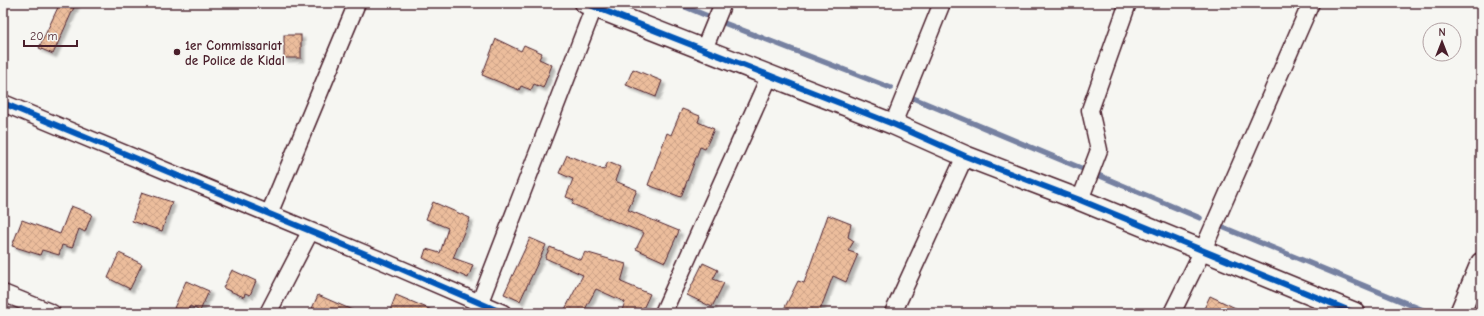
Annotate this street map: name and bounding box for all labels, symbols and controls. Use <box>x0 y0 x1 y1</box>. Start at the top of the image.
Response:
scale bar <box>24 22 77 48</box>
north arrow <box>1422 22 1462 62</box>
text: N <box>1438 26 1446 39</box>
text: 20 m <box>30 29 58 43</box>
place label: 1er Commissariat de Police de Kidal <box>185 38 285 68</box>
marker: 1er Commissariat de Police de Kidal <box>172 47 182 57</box>

